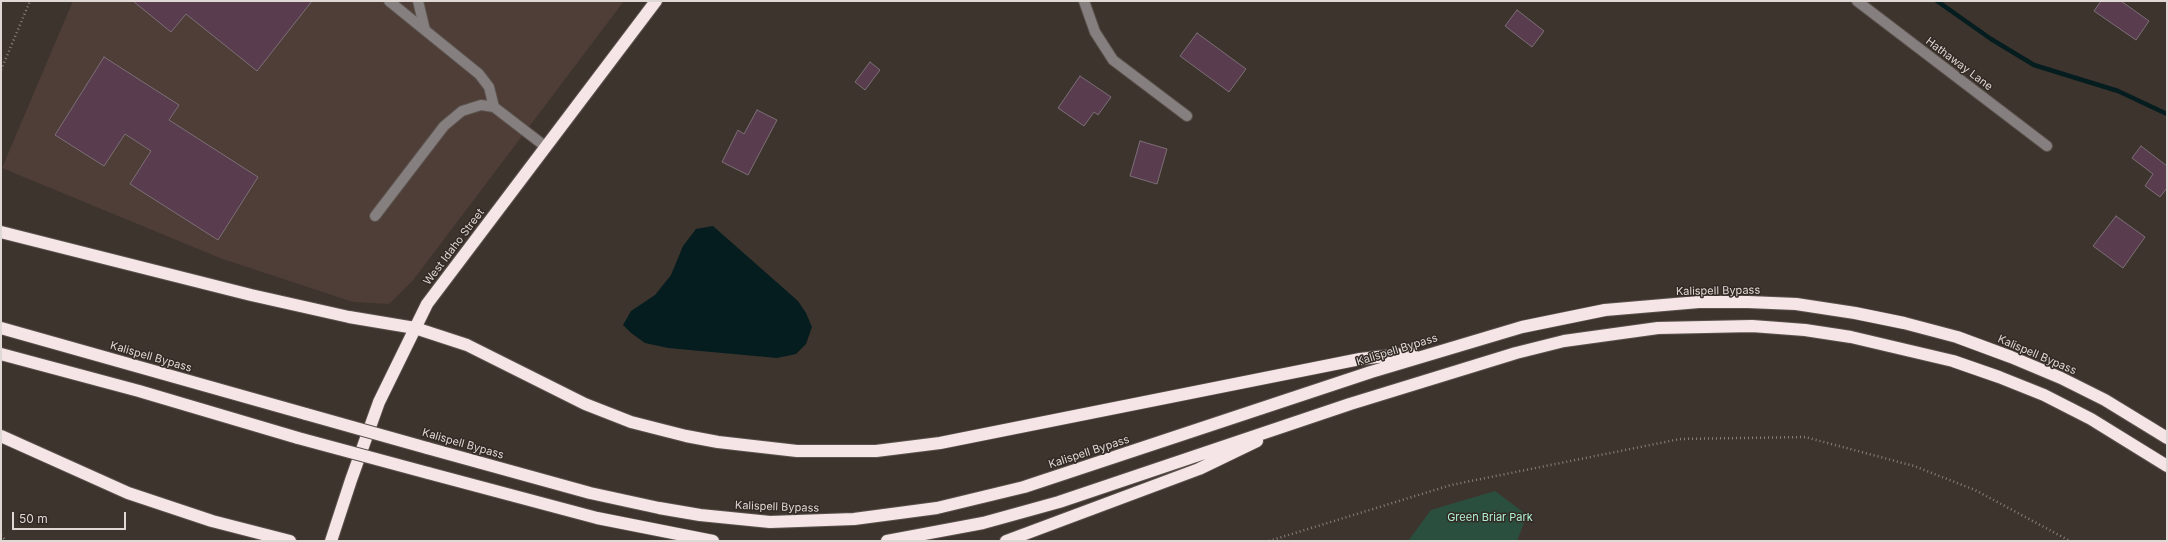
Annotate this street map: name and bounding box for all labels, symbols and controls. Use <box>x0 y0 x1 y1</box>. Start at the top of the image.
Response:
street label: Hathaway Lane <box>1923 35 1995 93</box>
street label: West Idaho Street <box>421 206 487 288</box>
street label: Kalispell Bypass <box>1676 284 1760 298</box>
street label: Kalispell Bypass <box>1355 331 1439 369</box>
street label: Kalispell Bypass <box>1996 332 2078 378</box>
street label: Kalispell Bypass <box>109 339 193 375</box>
street label: Kalispell Bypass <box>421 426 505 462</box>
street label: Kalispell Bypass <box>1047 433 1131 471</box>
street label: Kalispell Bypass <box>735 499 819 515</box>
scale bar <box>14 504 128 530</box>
text: 50 m <box>19 511 48 526</box>
park label: Green Briar Park <box>1447 511 1533 525</box>

